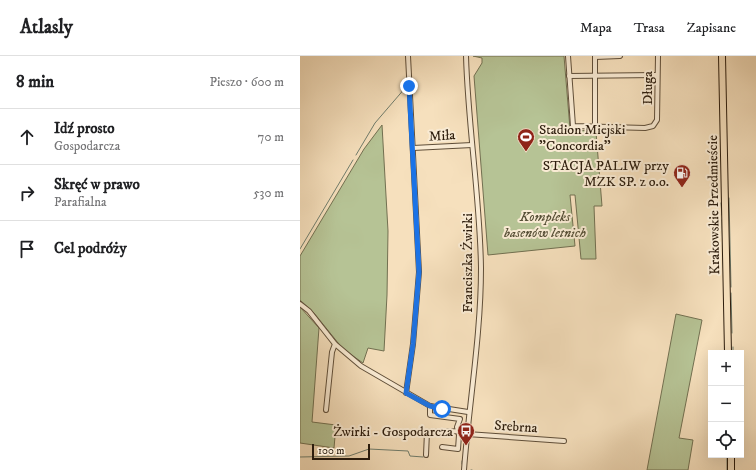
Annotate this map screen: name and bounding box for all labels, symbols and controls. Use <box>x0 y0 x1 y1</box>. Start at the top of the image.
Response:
text: Atlasly <box>20 16 73 39</box>
text: Mapa <box>580 19 612 37</box>
text: Trasa <box>634 19 665 37</box>
text: Zapisane <box>687 19 736 37</box>
text: 8 min <box>16 71 54 93</box>
street label: Długa <box>639 71 657 105</box>
text: Pieszo · 600 m <box>209 74 284 90</box>
route end <box>400 77 418 95</box>
text: Idź prosto <box>54 119 115 138</box>
place label: Stadion Miejski "Concordia" <box>539 121 626 155</box>
icon: ahead <box>16 126 38 148</box>
street label: Miła <box>428 126 456 146</box>
sports icon: Stadion Miejski "Concordia" <box>516 127 536 152</box>
text: 70 m <box>258 129 284 145</box>
street label: Krakowskie Przedmieście <box>704 135 724 275</box>
text: Gospodarcza <box>54 138 120 154</box>
place label: STACJA PALIW przy MZK SP. z o.o. <box>543 157 669 191</box>
fuel station icon: STACJA PALIW przy MZK SP. z o.o. <box>672 163 692 188</box>
text: Skręć w prawo <box>54 175 140 194</box>
icon: right <box>16 182 38 204</box>
text: 530 m <box>253 185 284 201</box>
text: Parafialna <box>54 194 107 210</box>
park label: Kompleks basenów letnich <box>504 208 586 242</box>
street label: Franciszka Żwirki <box>459 213 477 313</box>
icon: arrive <box>16 238 38 260</box>
text: Cel podróży <box>54 239 127 258</box>
map controls <box>708 350 744 458</box>
button: + <box>708 350 744 386</box>
button: − <box>708 386 744 422</box>
route start <box>433 400 451 418</box>
street label: Srebrna <box>494 417 538 437</box>
bus stop icon: Żwirki - Gospodarcza <box>456 421 476 446</box>
button: locate <box>708 422 744 458</box>
place label: Żwirki - Gospodarcza <box>333 423 453 441</box>
scale bar <box>312 442 370 461</box>
text: 100 m <box>318 444 344 458</box>

